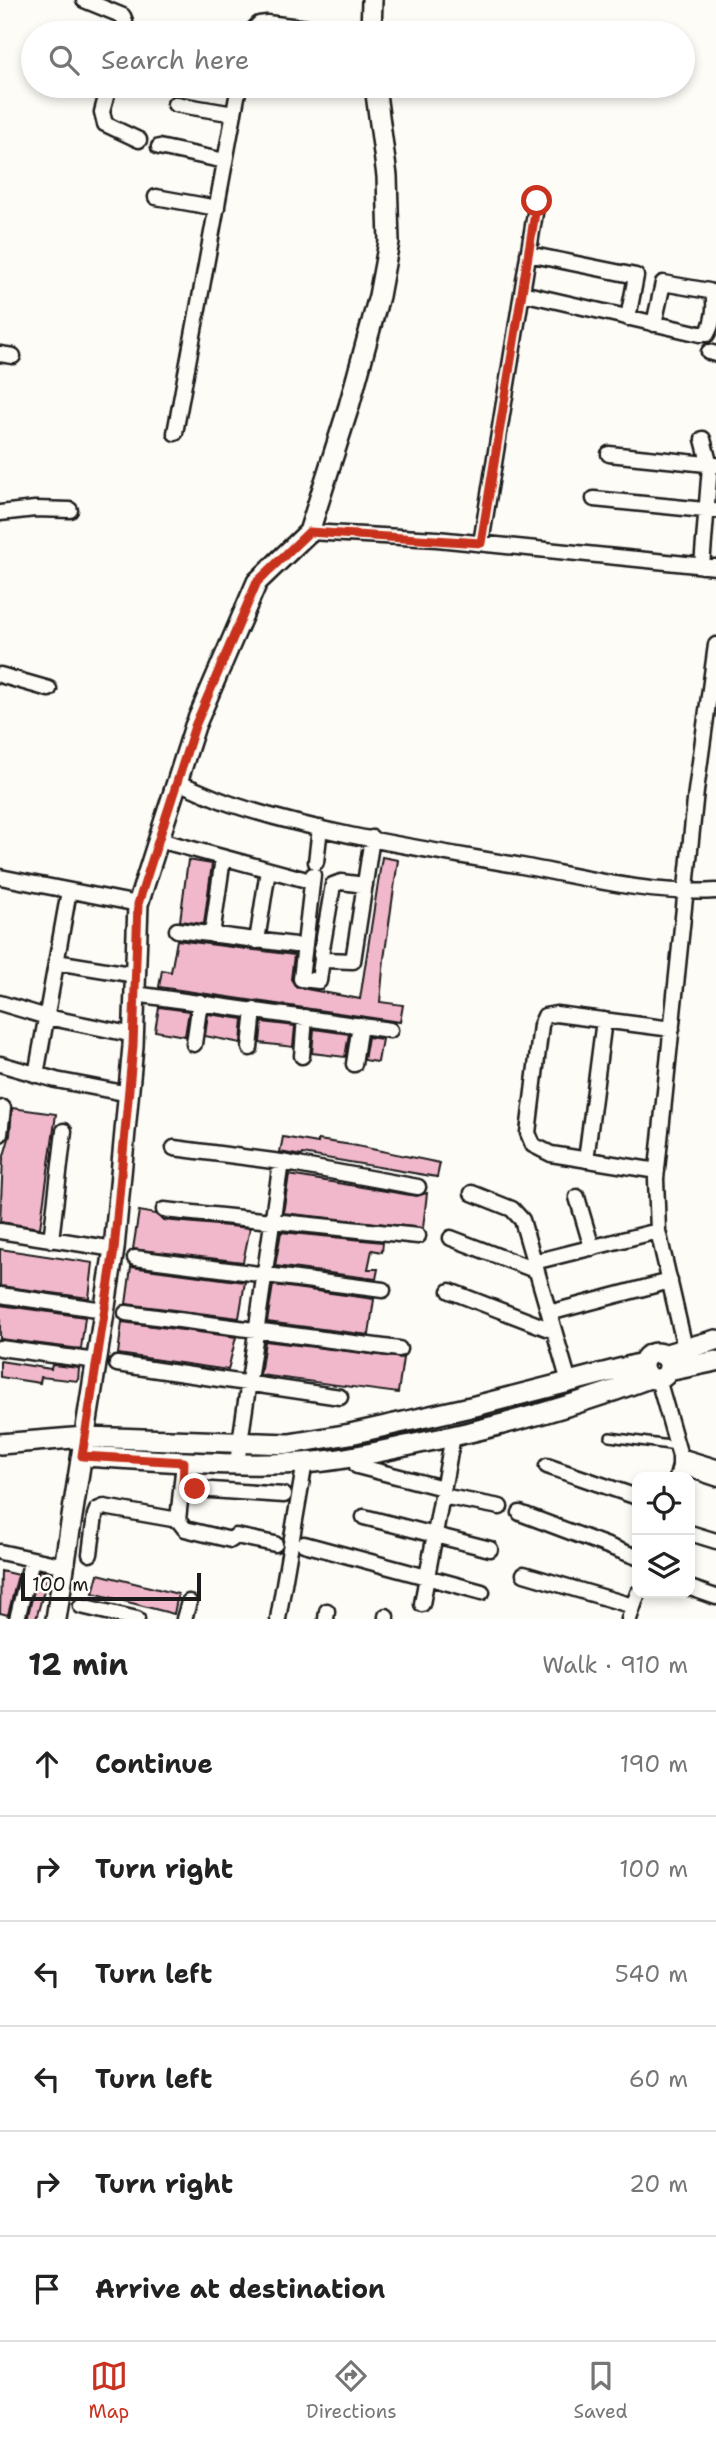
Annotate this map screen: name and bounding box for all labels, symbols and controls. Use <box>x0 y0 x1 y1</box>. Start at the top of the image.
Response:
search box <box>21 21 695 98</box>
icon: search <box>45 41 83 79</box>
text: Search here <box>101 42 250 77</box>
route start <box>521 185 552 216</box>
map controls <box>632 1472 695 1598</box>
button: locate <box>632 1472 695 1535</box>
route end <box>179 1473 210 1504</box>
button: layers <box>632 1535 695 1598</box>
scale bar <box>21 1570 201 1602</box>
text: 100 m <box>32 1572 89 1597</box>
text: 12 min <box>28 1644 128 1685</box>
text: Walk · 910 m <box>542 1650 688 1680</box>
icon: ahead <box>28 1745 66 1783</box>
text: Continue <box>95 1746 213 1781</box>
text: 190 m <box>620 1749 688 1779</box>
icon: right <box>28 1850 66 1888</box>
text: Turn right <box>95 1851 233 1886</box>
text: 100 m <box>619 1854 688 1884</box>
icon: left <box>28 1955 66 1993</box>
text: Turn left <box>95 1956 212 1991</box>
text: 540 m <box>615 1959 688 1989</box>
icon: left <box>28 2060 66 2098</box>
text: Turn left <box>95 2061 212 2096</box>
text: 60 m <box>629 2064 688 2094</box>
icon: right <box>28 2165 66 2203</box>
text: Turn right <box>95 2166 233 2201</box>
text: 20 m <box>629 2169 688 2199</box>
icon: arrive <box>28 2270 66 2308</box>
text: Arrive at destination <box>95 2271 385 2306</box>
tab: Map <box>88 2357 129 2424</box>
tab: Directions <box>306 2357 397 2424</box>
tab: Saved <box>574 2357 628 2424</box>

